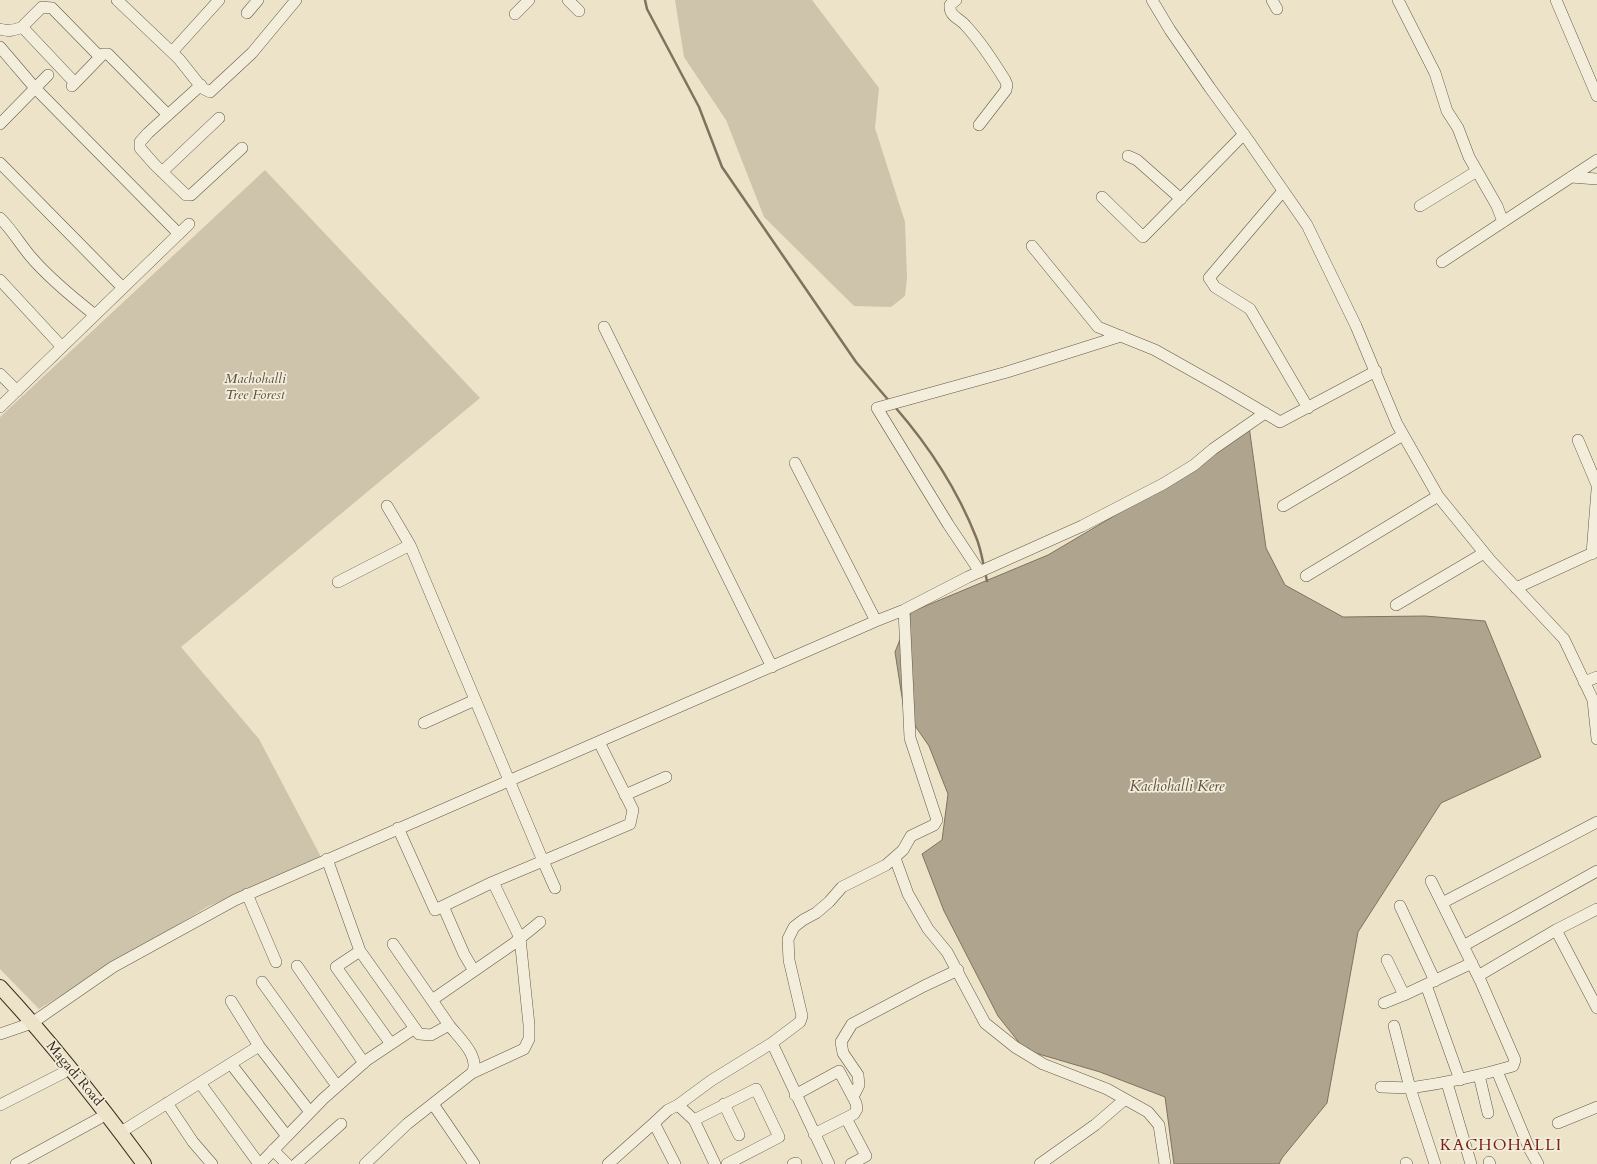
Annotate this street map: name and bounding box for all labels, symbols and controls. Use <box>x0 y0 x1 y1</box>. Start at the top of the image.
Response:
park label: Machohalli Tree Forest <box>224 372 286 404</box>
water label: Kachohalli Kere <box>1129 779 1225 797</box>
street label: Magadi Road <box>42 1038 106 1110</box>
district label: KACHOHALLI <box>1440 1136 1562 1156</box>

